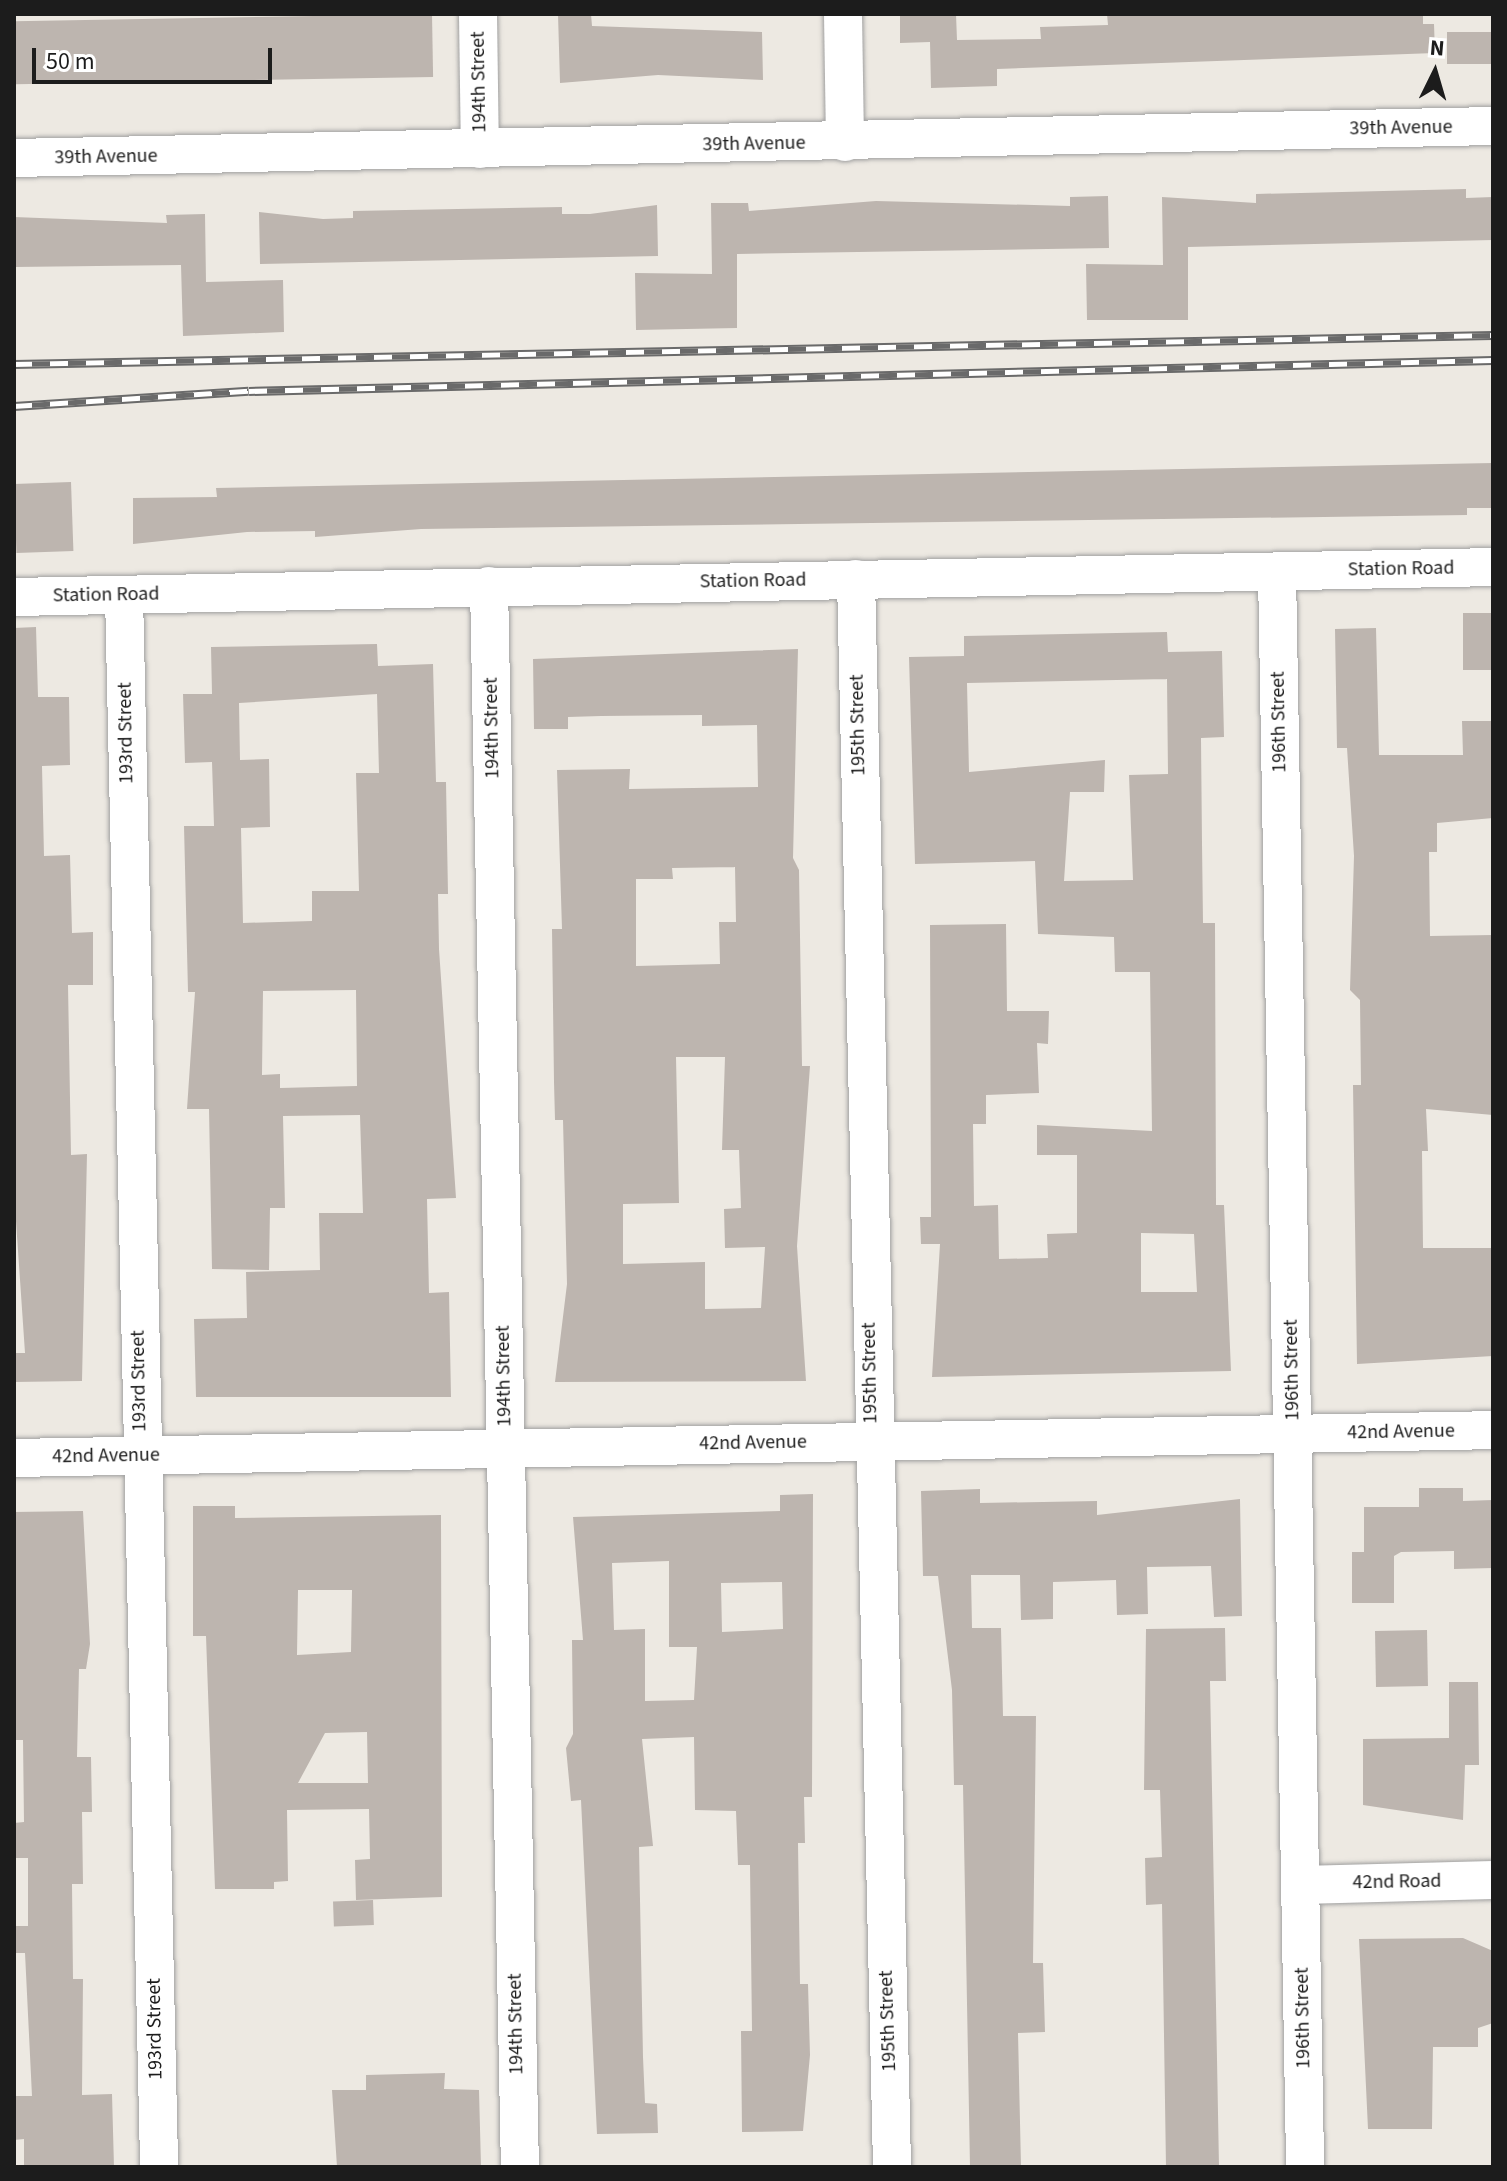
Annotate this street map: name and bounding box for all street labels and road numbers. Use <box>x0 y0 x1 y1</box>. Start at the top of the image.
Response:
street label: 194th Street <box>466 31 492 133</box>
street label: 39th Avenue <box>1349 115 1453 141</box>
street label: 39th Avenue <box>702 131 806 157</box>
street label: 39th Avenue <box>54 144 158 170</box>
street label: Station Road <box>1347 556 1455 582</box>
street label: Station Road <box>699 568 807 594</box>
street label: Station Road <box>52 582 160 608</box>
street label: 196th Street <box>1266 671 1292 773</box>
street label: 195th Street <box>845 674 871 776</box>
street label: 194th Street <box>479 677 505 779</box>
street label: 193rd Street <box>113 682 139 784</box>
street label: 196th Street <box>1279 1319 1305 1421</box>
street label: 195th Street <box>857 1322 883 1424</box>
street label: 194th Street <box>491 1325 517 1427</box>
street label: 193rd Street <box>126 1330 152 1432</box>
street label: 42nd Avenue <box>1347 1419 1455 1445</box>
street label: 42nd Avenue <box>699 1430 807 1456</box>
street label: 42nd Avenue <box>52 1443 160 1469</box>
street label: 42nd Road <box>1352 1869 1442 1895</box>
street label: 196th Street <box>1290 1967 1316 2069</box>
street label: 195th Street <box>874 1970 902 2072</box>
street label: 194th Street <box>503 1973 529 2075</box>
street label: 193rd Street <box>142 1978 168 2080</box>

